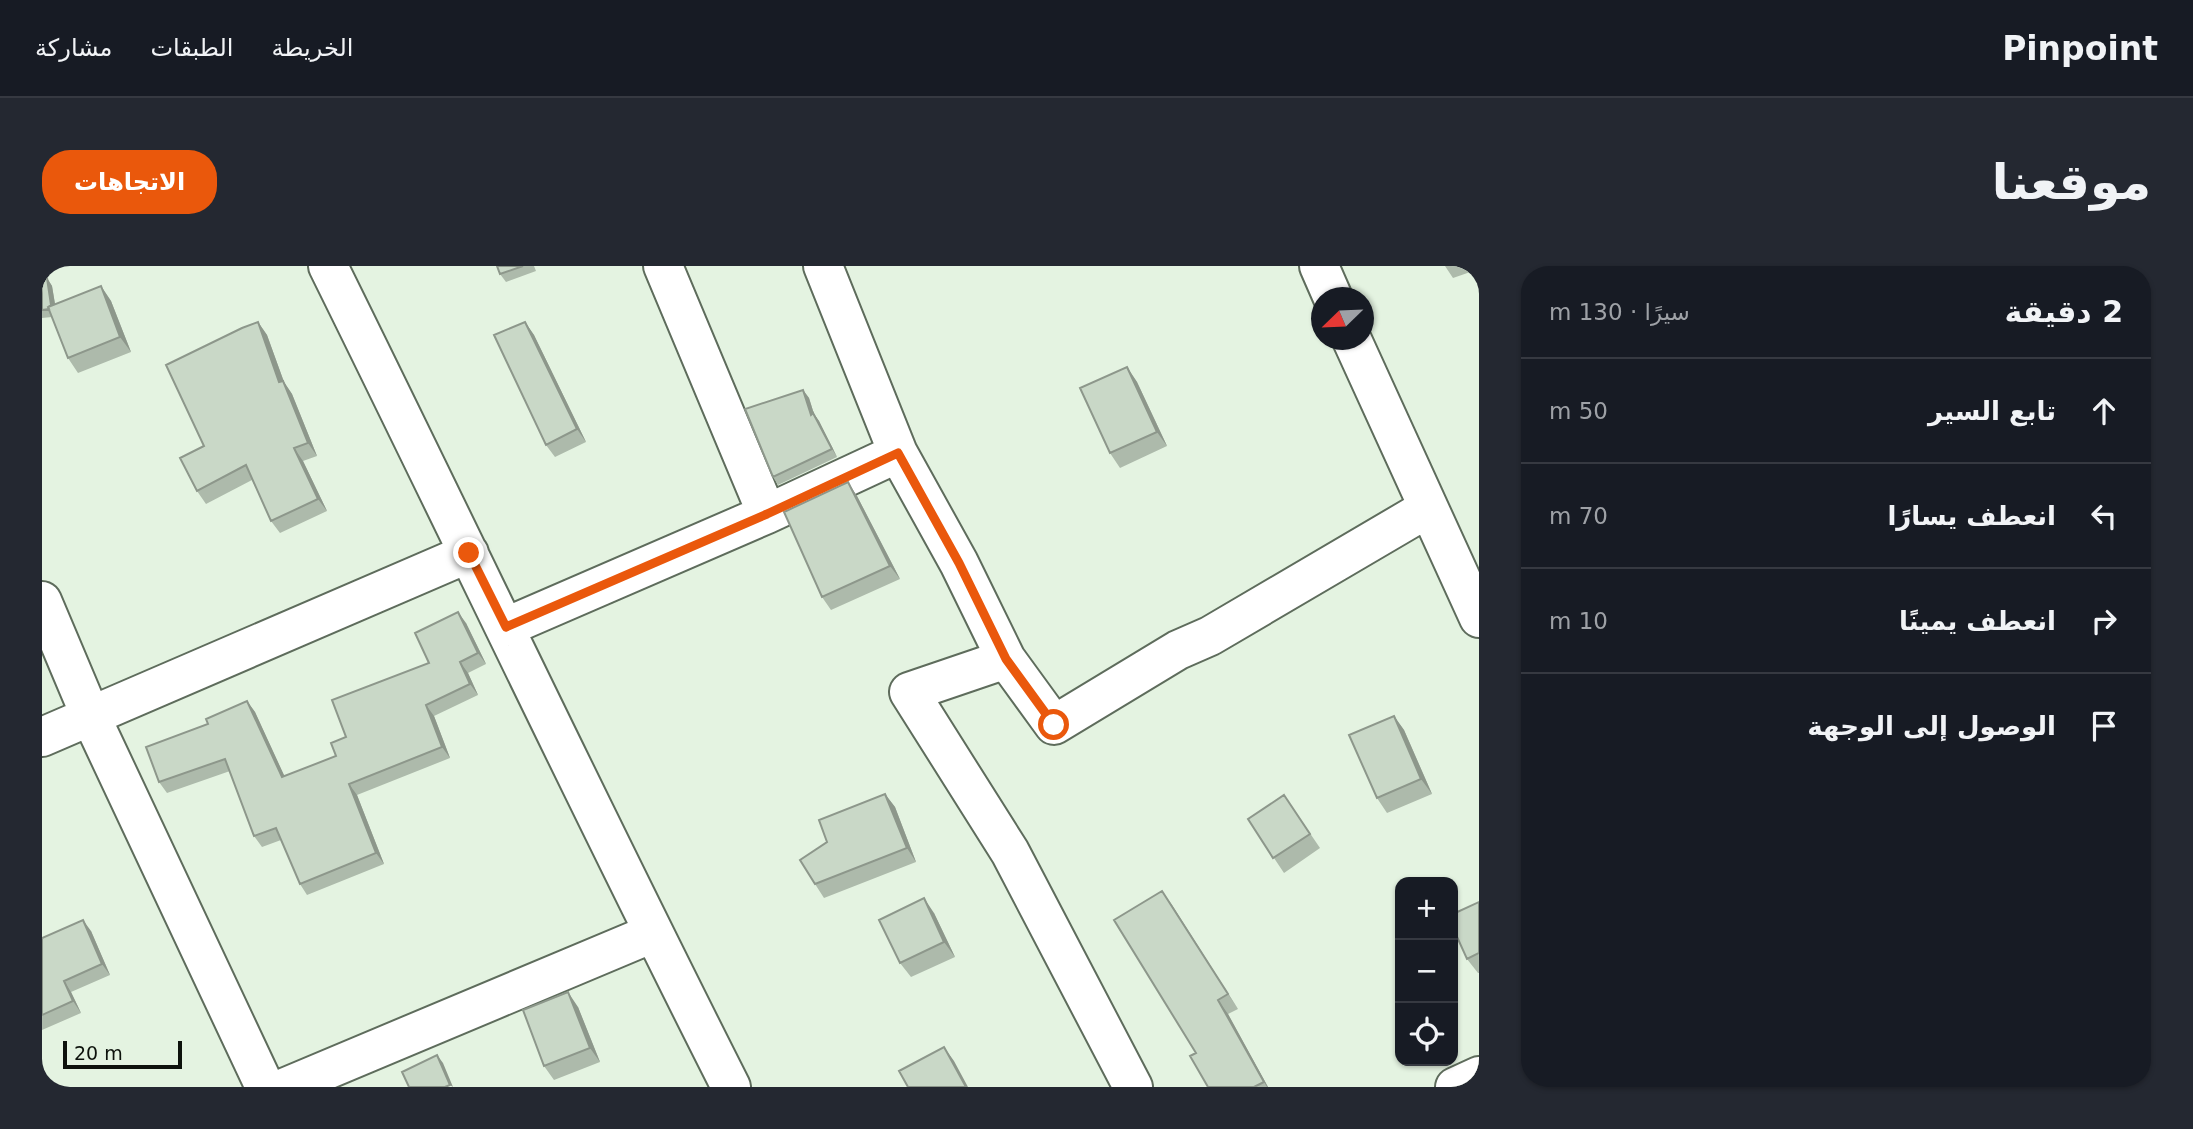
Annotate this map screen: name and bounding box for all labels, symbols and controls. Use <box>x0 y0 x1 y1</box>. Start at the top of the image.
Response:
text: Pinpoint <box>2002 29 2158 68</box>
text: مشاركة <box>35 34 112 62</box>
text: الطبقات <box>150 34 233 62</box>
text: الخريطة <box>271 34 353 62</box>
button: الاتجاهات <box>42 150 217 214</box>
text: موقعنا <box>1992 154 2151 211</box>
north arrow <box>1311 287 1374 350</box>
text: 2 دقيقة <box>2005 294 2123 329</box>
text: سيرًا · 130 m <box>1549 299 1690 325</box>
icon: ahead <box>2085 392 2123 430</box>
text: تابع السير <box>1928 396 2056 426</box>
text: 50 m <box>1549 398 1608 424</box>
icon: left <box>2085 497 2123 535</box>
text: انعطف يسارًا <box>1887 501 2056 531</box>
text: 70 m <box>1549 503 1608 529</box>
route end <box>453 537 484 568</box>
icon: right <box>2085 602 2123 640</box>
text: انعطف يمينًا <box>1899 606 2056 636</box>
text: 10 m <box>1549 608 1608 634</box>
icon: arrive <box>2085 707 2123 745</box>
route start <box>1038 709 1069 740</box>
text: الوصول إلى الوجهة <box>1807 711 2056 741</box>
map controls <box>1395 877 1458 1066</box>
button: + <box>1395 877 1458 940</box>
button: − <box>1395 940 1458 1003</box>
button: locate <box>1395 1003 1458 1066</box>
scale bar <box>63 1038 182 1070</box>
text: 20 m <box>74 1042 123 1064</box>

